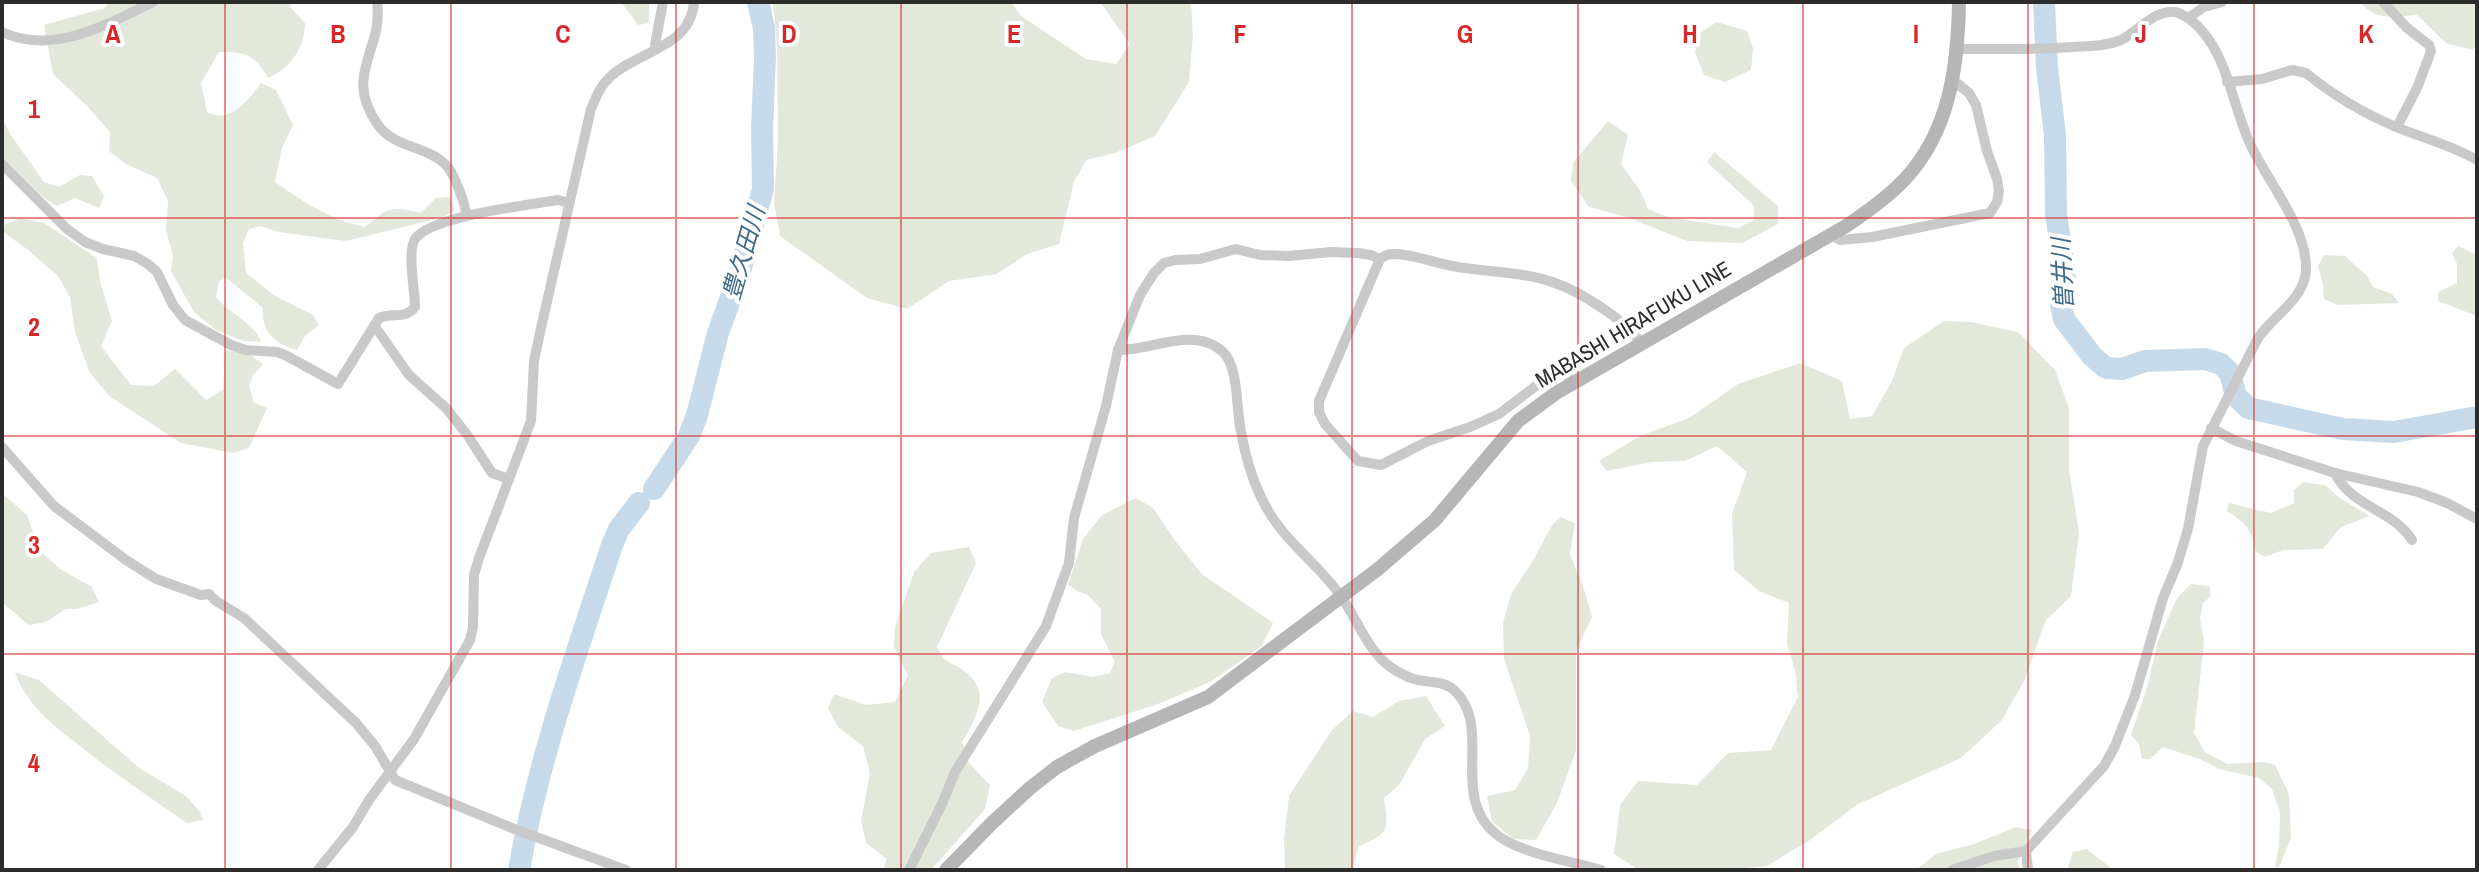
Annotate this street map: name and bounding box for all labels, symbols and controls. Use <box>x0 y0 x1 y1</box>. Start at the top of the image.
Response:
text: A <box>105 16 121 51</box>
text: B <box>330 16 346 51</box>
text: C <box>555 16 571 51</box>
text: D <box>781 16 797 51</box>
text: E <box>1007 16 1021 51</box>
text: F <box>1233 16 1247 51</box>
text: G <box>1457 16 1473 51</box>
text: H <box>1682 16 1698 51</box>
text: I <box>1913 16 1919 51</box>
text: J <box>2135 16 2147 51</box>
text: K <box>2358 16 2374 51</box>
text: 1 <box>28 91 40 126</box>
water label: 豊久田川 <box>714 199 772 303</box>
water label: 曽井川 <box>2044 234 2080 311</box>
street label: MABASHI HIRAFUKU LINE <box>1529 254 1737 394</box>
text: 2 <box>28 309 40 344</box>
text: 3 <box>28 527 40 562</box>
text: 4 <box>28 745 40 780</box>

